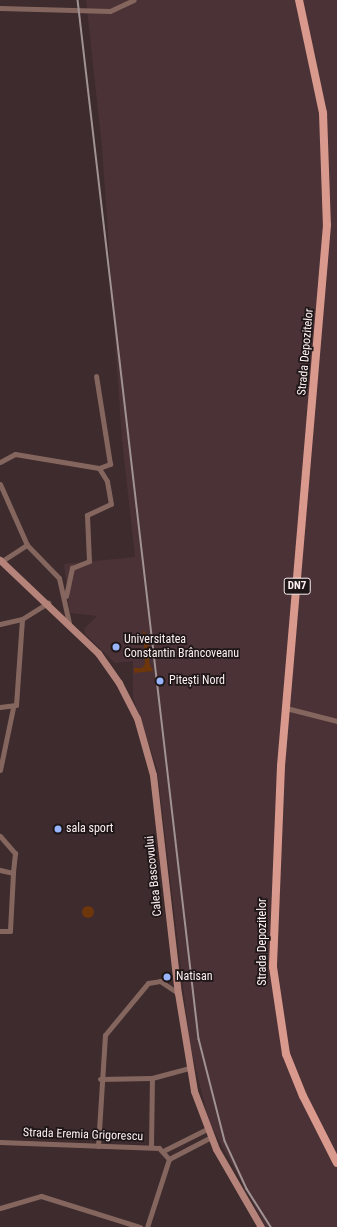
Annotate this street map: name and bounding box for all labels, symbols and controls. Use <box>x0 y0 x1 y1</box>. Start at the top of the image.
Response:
street label: Strada Depozitelor <box>295 308 317 396</box>
road number: DN7 <box>283 577 311 595</box>
place label: Universitatea Constantin Brâncoveanu <box>124 633 239 661</box>
marker: Universitatea Constantin Brâncoveanu <box>111 642 121 652</box>
place label: Pitești Nord <box>169 674 225 688</box>
marker: Pitești Nord <box>154 675 166 687</box>
place label: sala sport <box>66 822 113 836</box>
marker: sala sport <box>53 824 63 834</box>
street label: Calea Bascovului <box>143 835 165 917</box>
street label: Strada Depozitelor <box>256 898 270 986</box>
place label: Natisan <box>176 970 213 984</box>
marker: Natisan <box>161 971 173 983</box>
street label: Strada Eremia Grigorescu <box>23 1126 143 1144</box>

